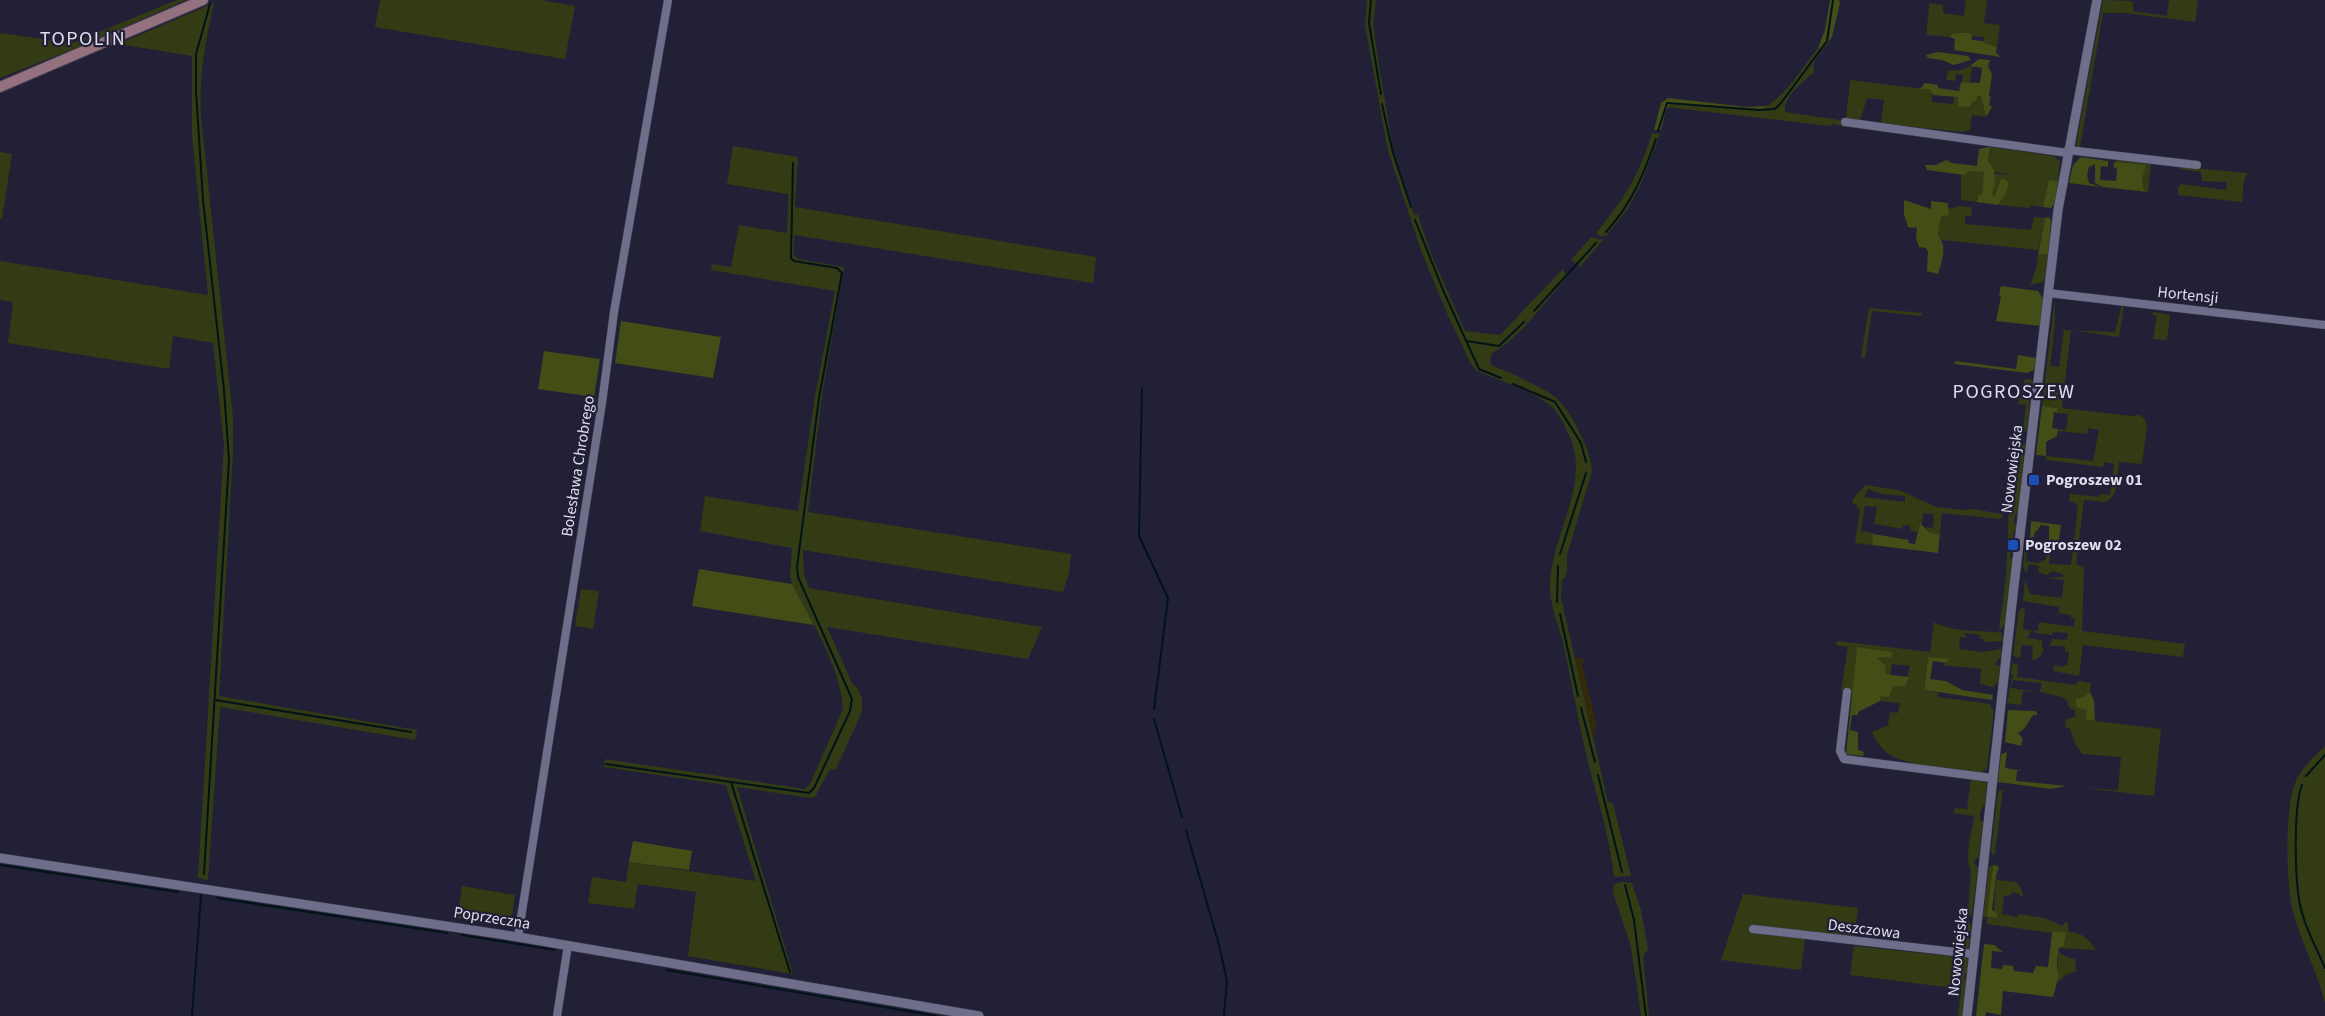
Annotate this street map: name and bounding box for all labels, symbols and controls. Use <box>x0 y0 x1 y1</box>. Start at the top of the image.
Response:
district label: TOPOLIN <box>40 25 126 53</box>
street label: Hortensji <box>2156 281 2220 309</box>
district label: POGROSZEW <box>1953 378 2075 406</box>
street label: Bolesława Chrobrego <box>556 394 600 538</box>
street label: Nowowiejska <box>1996 424 2028 514</box>
place label: Pogroszew 01 <box>2046 469 2143 491</box>
marker: Pogroszew 01 <box>2027 473 2041 487</box>
place label: Pogroszew 02 <box>2025 534 2122 556</box>
marker: Pogroszew 02 <box>2006 538 2020 552</box>
street label: Poprzeczna <box>452 901 532 935</box>
street label: Nowowiejska <box>1942 907 1974 997</box>
street label: Deszczowa <box>1826 914 1902 944</box>

